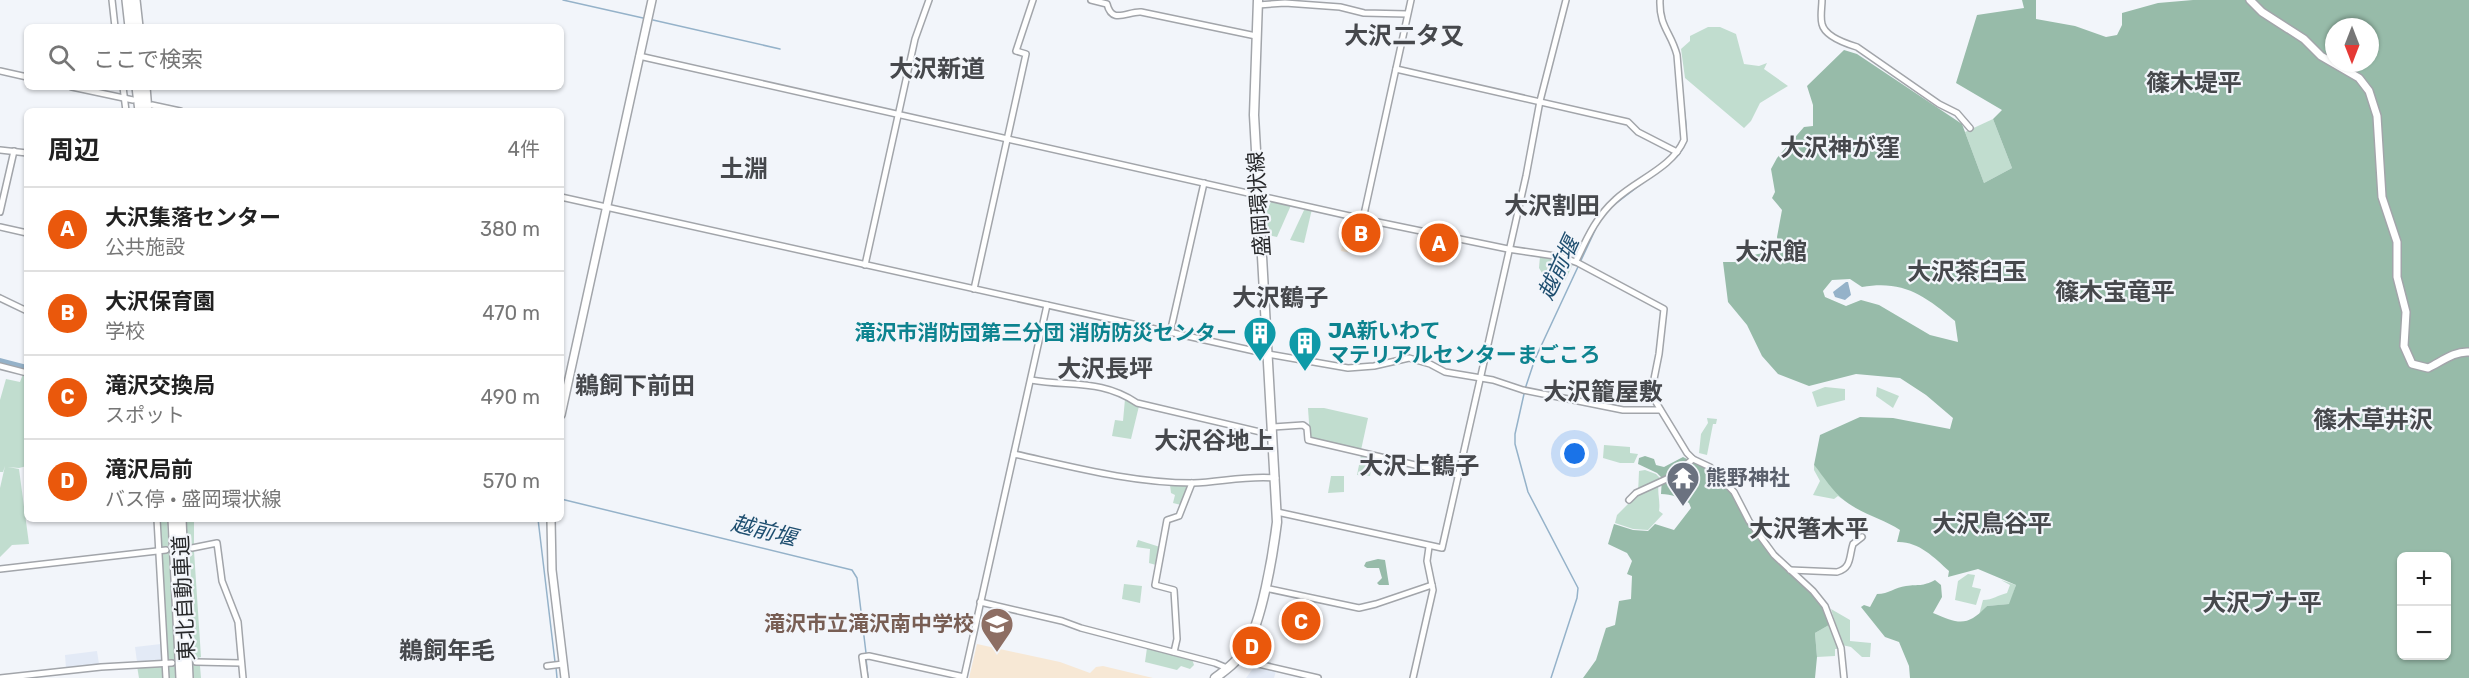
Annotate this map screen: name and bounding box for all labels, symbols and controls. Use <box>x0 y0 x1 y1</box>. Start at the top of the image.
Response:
north arrow <box>2325 18 2379 72</box>
district label: 大沢二タ又 <box>1344 22 1464 50</box>
search box <box>24 24 564 90</box>
icon: search <box>45 41 78 74</box>
text: ここで検索 <box>93 46 203 73</box>
district label: 大沢新道 <box>889 55 985 83</box>
district label: 篠木堤平 <box>2146 69 2242 97</box>
district label: 大沢神が窪 <box>1780 134 1900 162</box>
text: 周辺 <box>48 135 100 166</box>
text: 4件 <box>508 137 540 161</box>
street label: 盛岡環状線 <box>1242 151 1275 257</box>
district label: 土淵 <box>720 155 768 183</box>
district label: 大沢割田 <box>1504 192 1600 220</box>
text: 大沢集落センター <box>105 204 281 231</box>
pin: B <box>1342 210 1380 256</box>
text: A <box>60 217 75 241</box>
text: 380 m <box>480 217 540 241</box>
pin: A <box>1420 220 1458 266</box>
water label: 越前堰 <box>1532 229 1586 304</box>
text: 公共施設 <box>105 235 185 259</box>
district label: 大沢館 <box>1735 238 1807 266</box>
district label: 大沢茶臼玉 <box>1907 258 2027 286</box>
district label: 篠木宝竜平 <box>2055 278 2175 306</box>
district label: 大沢鶴子 <box>1232 284 1328 312</box>
text: 大沢保育園 <box>105 288 215 315</box>
text: B <box>60 301 75 325</box>
text: 470 m <box>482 301 540 325</box>
building icon: 滝沢市消防団第三分団 消防防災センター <box>1242 315 1278 362</box>
place label: JA新いわて マテリアルセンターまごころ <box>1328 318 1601 367</box>
text: 学校 <box>105 319 145 343</box>
place label: 滝沢市消防団第三分団 消防防災センター <box>855 320 1237 345</box>
building icon: JA新いわて マテリアルセンターまごころ <box>1287 325 1323 372</box>
district label: 大沢長坪 <box>1057 355 1153 383</box>
text: 滝沢交換局 <box>105 372 215 399</box>
district label: 鵜飼下前田 <box>575 372 695 400</box>
district label: 大沢籠屋敷 <box>1543 378 1663 406</box>
text: C <box>60 385 75 409</box>
text: 490 m <box>481 385 540 409</box>
text: スポット <box>105 403 185 427</box>
district label: 篠木草井沢 <box>2313 406 2433 434</box>
district label: 大沢谷地上 <box>1154 427 1274 455</box>
your location <box>1560 439 1589 468</box>
district label: 大沢上鶴子 <box>1359 452 1479 480</box>
text: 滝沢局前 <box>105 456 193 483</box>
temple icon: 熊野神社 <box>1665 460 1701 507</box>
place label: 熊野神社 <box>1706 465 1790 490</box>
text: D <box>60 469 75 493</box>
text: 570 m <box>482 469 540 493</box>
text: バス停 · 盛岡環状線 <box>105 487 281 511</box>
water label: 越前堰 <box>729 509 803 553</box>
district label: 大沢鳥谷平 <box>1932 510 2052 538</box>
district label: 大沢箸木平 <box>1749 515 1869 543</box>
street label: 東北自動車道 <box>168 534 199 662</box>
map controls <box>2397 552 2451 660</box>
button: + <box>2397 552 2451 606</box>
district label: 大沢ブナ平 <box>2202 589 2322 617</box>
pin: C <box>1282 598 1320 644</box>
school or university icon: 滝沢市立滝沢南中学校 <box>979 606 1015 653</box>
button: − <box>2397 606 2451 660</box>
place label: 滝沢市立滝沢南中学校 <box>764 611 974 636</box>
pin: D <box>1232 624 1272 668</box>
district label: 鵜飼年毛 <box>399 637 495 665</box>

